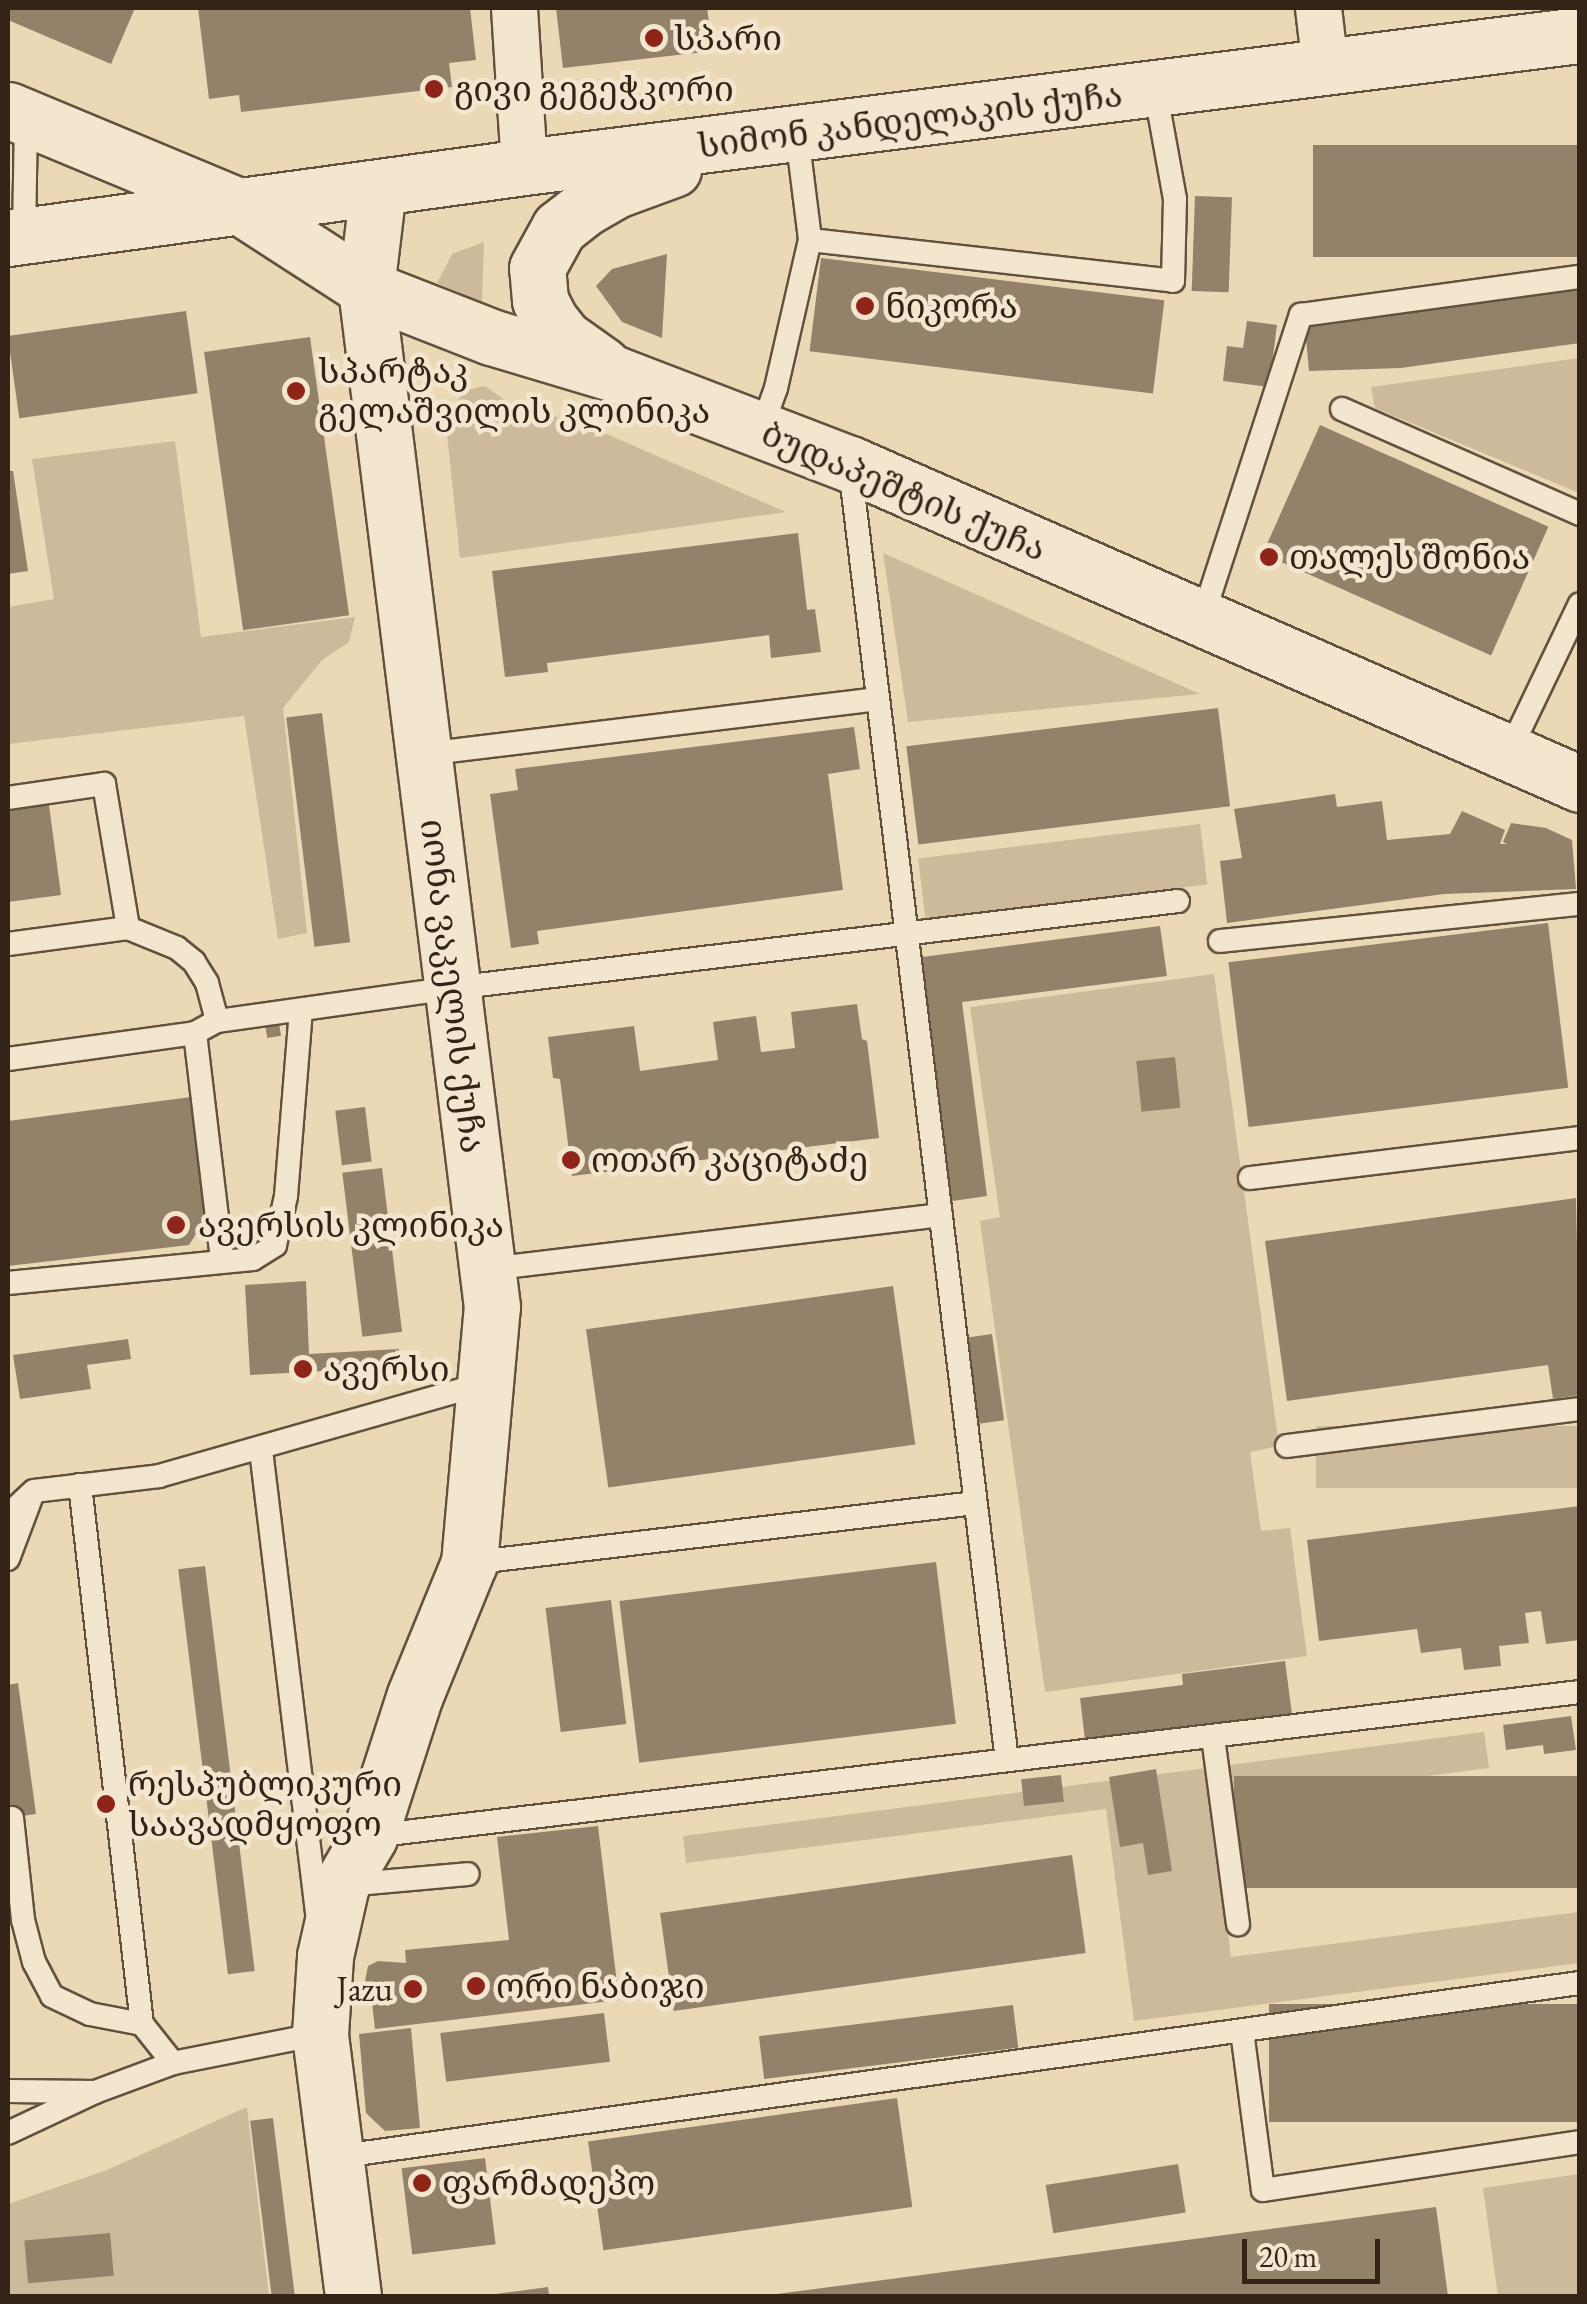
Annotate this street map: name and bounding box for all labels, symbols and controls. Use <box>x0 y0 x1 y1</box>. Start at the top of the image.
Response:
place label: სპარი <box>674 17 782 59</box>
marker: სპარი <box>643 27 665 49</box>
place label: გივი გეგეჭკორი <box>454 68 734 110</box>
street label: სიმონ კანდელაკის ქუჩა <box>695 73 1125 167</box>
marker: გივი გეგეჭკორი <box>423 78 445 100</box>
place label: ნიკორა <box>885 285 1018 327</box>
marker: ნიკორა <box>854 295 876 317</box>
place label: სპარტაკ გელაშვილის კლინიკა <box>318 350 710 432</box>
marker: სპარტაკ გელაშვილის კლინიკა <box>283 378 309 404</box>
street label: ბუდაპეშტის ქუჩა <box>755 412 1053 570</box>
place label: თალეს შონია <box>1289 536 1530 578</box>
marker: თალეს შონია <box>1258 546 1280 568</box>
street label: იონა ვაკელის ქუჩა <box>412 817 494 1155</box>
place label: ოთარ კაციტაძე <box>591 1139 869 1181</box>
marker: ოთარ კაციტაძე <box>560 1149 582 1171</box>
place label: ავერსის კლინიკა <box>198 1204 504 1246</box>
marker: ავერსის კლინიკა <box>163 1212 189 1238</box>
place label: ავერსი <box>323 1348 450 1390</box>
marker: ავერსი <box>292 1358 314 1380</box>
place label: რესპუბლიკური საავადმყოფო <box>128 1763 402 1845</box>
marker: რესპუბლიკური საავადმყოფო <box>93 1791 119 1817</box>
place label: ორი ნაბიჯი <box>496 1965 705 2007</box>
place label: Jazu <box>336 1968 393 2010</box>
marker: ორი ნაბიჯი <box>465 1975 487 1997</box>
marker: Jazu <box>402 1978 424 2000</box>
place label: ფარმადეპო <box>442 2162 655 2204</box>
marker: ფარმადეპო <box>411 2172 433 2194</box>
scale bar <box>1247 2219 1384 2281</box>
text: 20 m <box>1259 2237 1317 2276</box>

